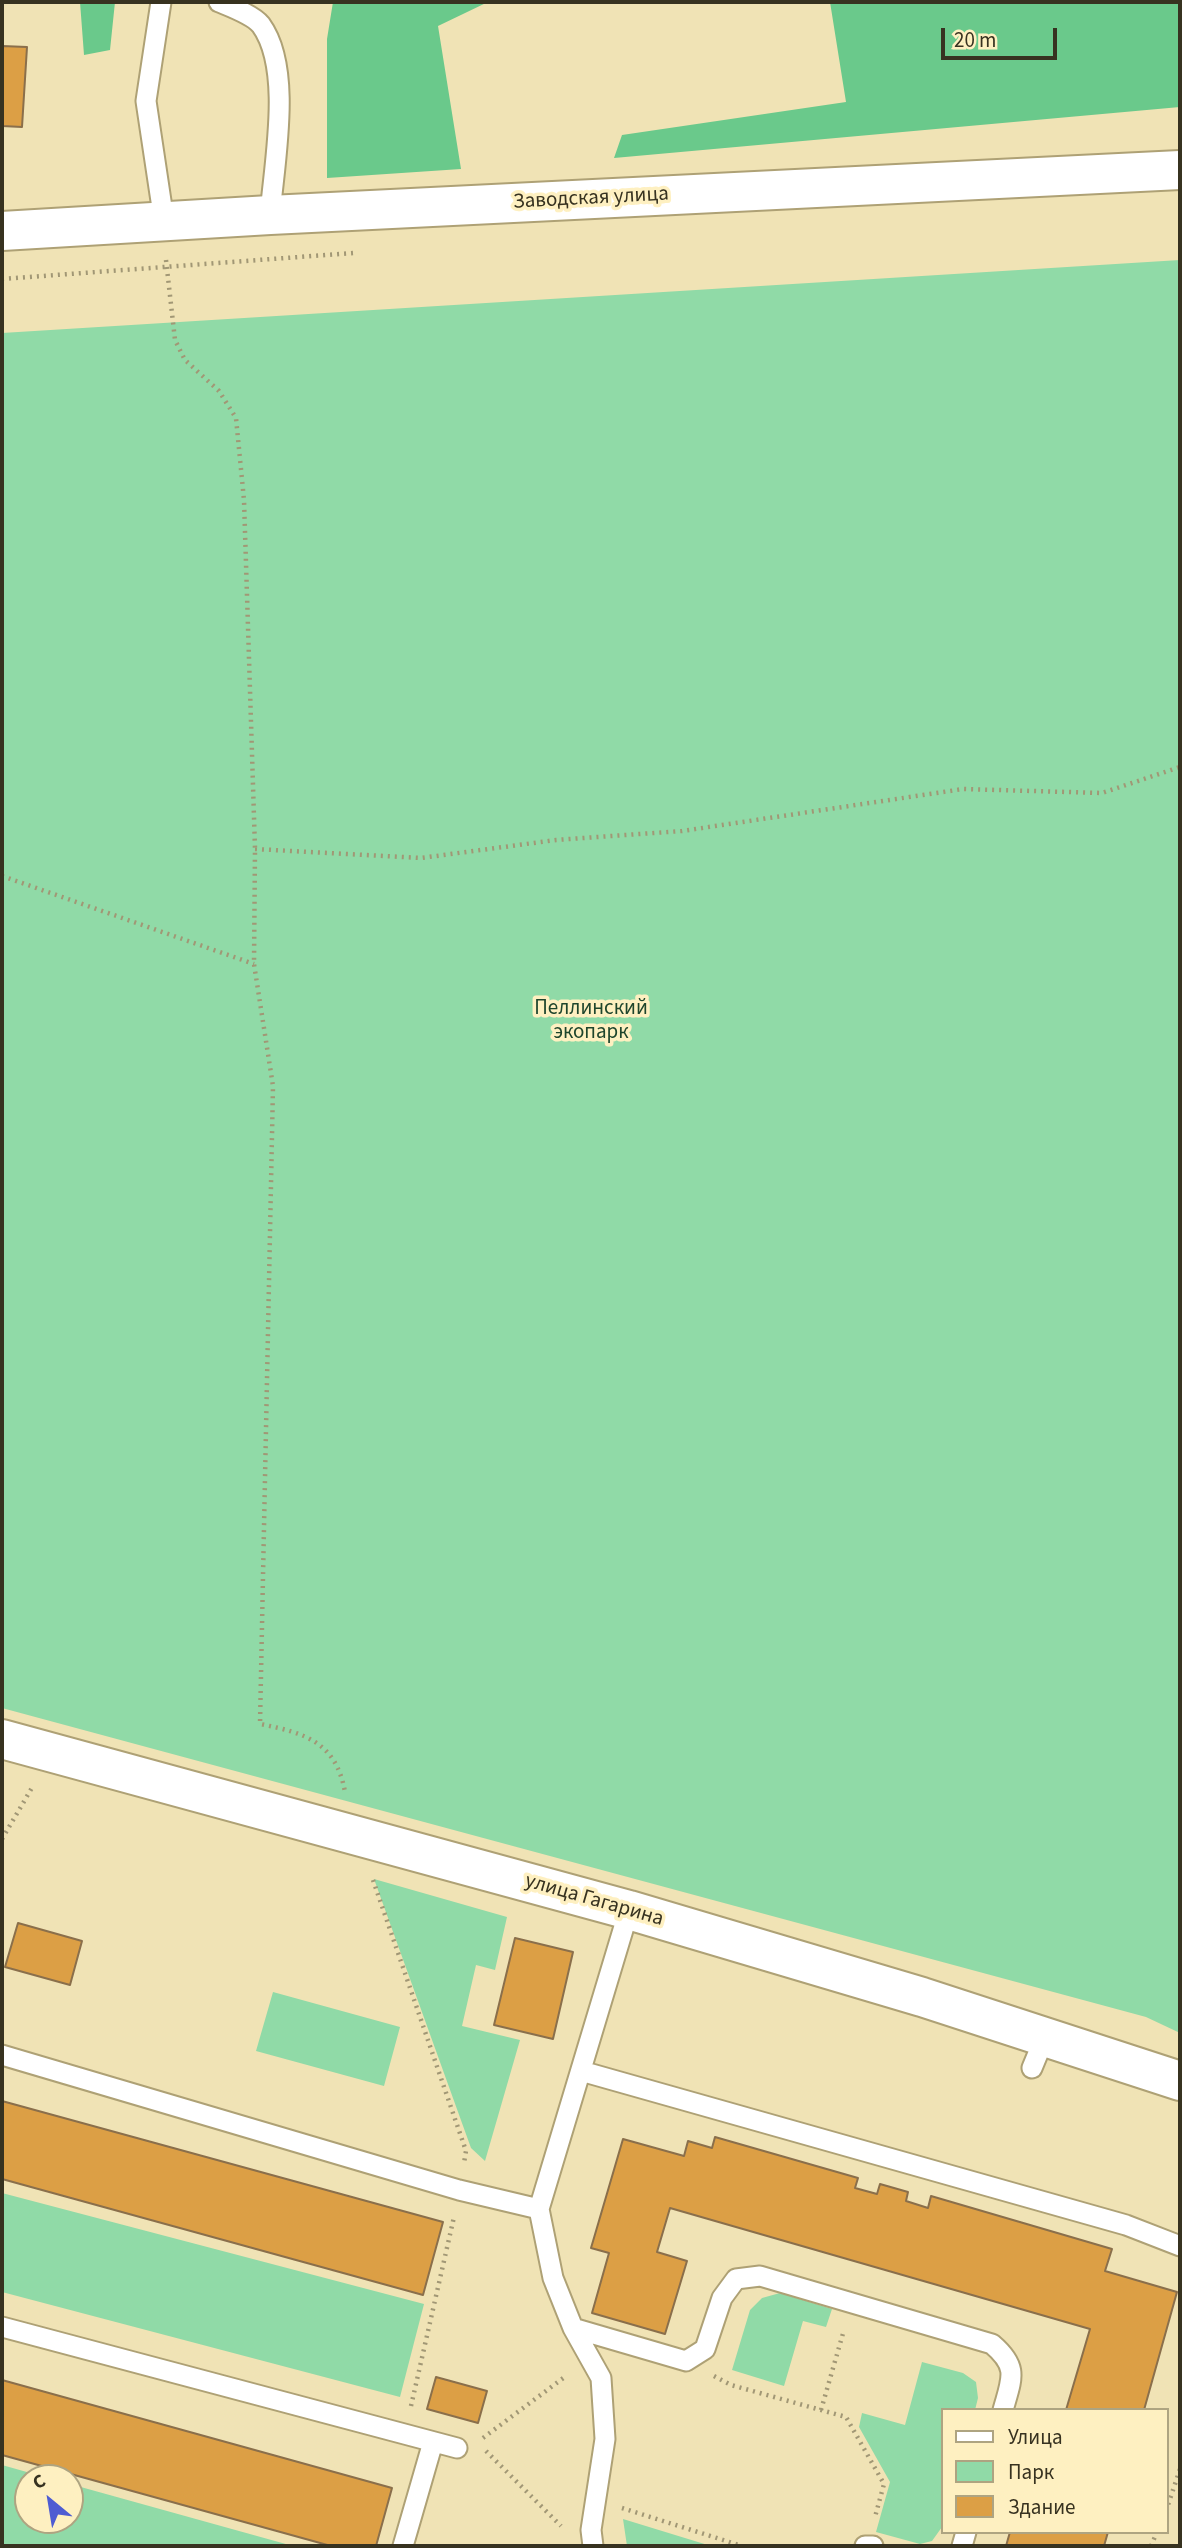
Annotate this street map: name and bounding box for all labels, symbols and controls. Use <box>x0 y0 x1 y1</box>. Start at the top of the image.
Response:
scale bar <box>944 14 1060 58</box>
text: 20 m <box>954 25 996 55</box>
street label: Заводская улица <box>513 182 669 216</box>
park label: Пеллинский экопарк <box>534 996 648 1046</box>
street label: улица Гагарина <box>522 1869 666 1933</box>
legend <box>940 2408 1168 2534</box>
text: Улица <box>1008 2422 1063 2452</box>
text: Парк <box>1008 2457 1054 2487</box>
north arrow <box>14 2464 84 2534</box>
text: С <box>28 2468 51 2497</box>
text: Здание <box>1008 2492 1076 2522</box>

